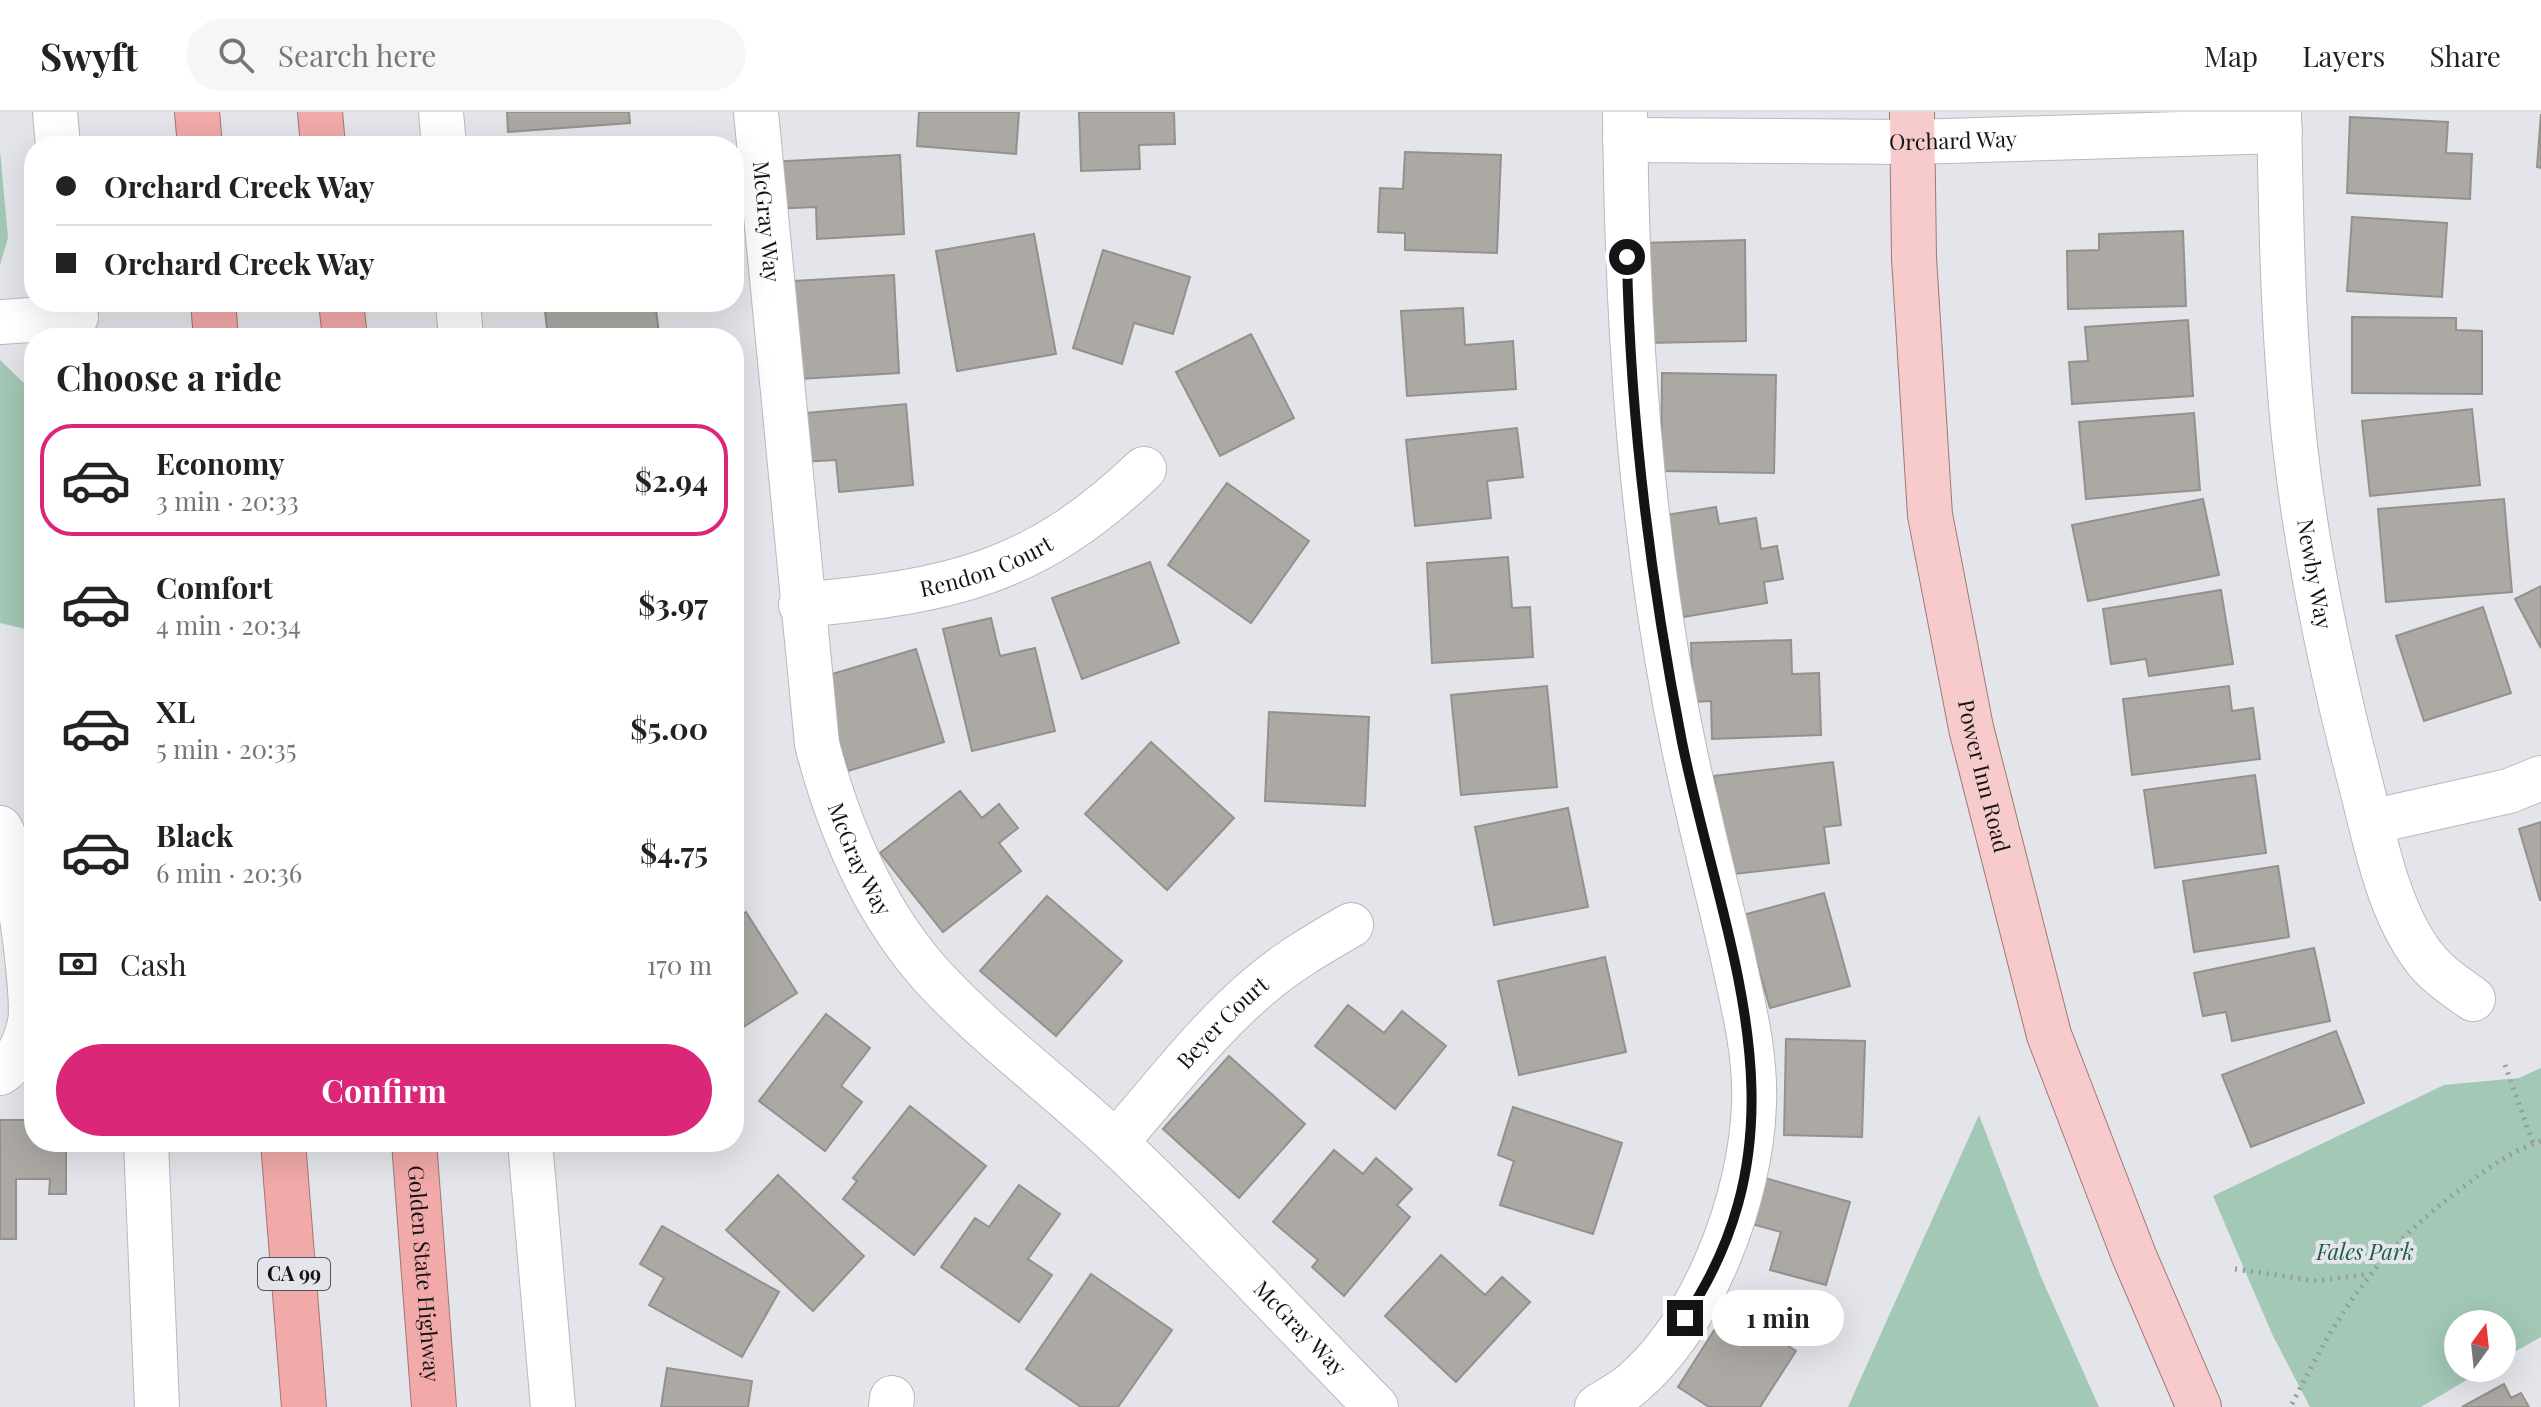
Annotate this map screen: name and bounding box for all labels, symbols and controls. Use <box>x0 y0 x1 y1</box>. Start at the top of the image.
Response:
search box <box>186 19 746 91</box>
text: Swyft <box>40 30 138 81</box>
icon: search <box>214 33 258 77</box>
text: Search here <box>278 35 436 75</box>
text: Map <box>2204 37 2258 74</box>
text: Layers <box>2302 37 2385 74</box>
text: Share <box>2429 37 2501 74</box>
street label: Orchard Way <box>1889 123 2017 156</box>
street label: McGray Way <box>747 159 788 283</box>
text: Orchard Creek Way <box>104 166 375 206</box>
route start <box>1609 239 1645 275</box>
text: Orchard Creek Way <box>104 243 375 283</box>
text: Choose a ride <box>56 352 282 400</box>
text: Economy <box>156 443 285 483</box>
icon: car <box>60 444 132 516</box>
text: $2.94 <box>635 460 708 500</box>
text: 3 min · 20:33 <box>156 483 299 518</box>
street label: Newby Way <box>2291 517 2340 632</box>
street label: Rendon Court <box>917 527 1059 603</box>
text: Comfort <box>156 567 273 607</box>
icon: car <box>60 568 132 640</box>
text: $3.97 <box>638 584 708 624</box>
text: 4 min · 20:34 <box>156 607 301 642</box>
text: XL <box>156 691 195 731</box>
icon: car <box>60 692 132 764</box>
street label: Power Inn Road <box>1952 697 2018 856</box>
text: $5.00 <box>630 708 708 748</box>
text: 5 min · 20:35 <box>156 731 296 766</box>
street label: McGray Way <box>822 798 900 921</box>
text: Black <box>156 815 233 855</box>
icon: car <box>60 816 132 888</box>
text: $4.75 <box>640 832 708 872</box>
text: 6 min · 20:36 <box>156 855 302 890</box>
icon: cash <box>56 942 100 986</box>
text: Cash <box>120 944 187 984</box>
text: 170 m <box>647 947 712 982</box>
street label: Beyer Court <box>1169 968 1275 1075</box>
button: Confirm <box>56 1044 712 1136</box>
street label: Golden State Highway <box>402 1164 448 1383</box>
park label: Fales Park <box>2315 1236 2414 1266</box>
road number: CA 99 <box>258 1258 330 1290</box>
street label: McGray Way <box>1248 1273 1354 1382</box>
callout: 1 min <box>1713 1290 1845 1346</box>
route end <box>1667 1300 1703 1336</box>
text: 1 min <box>1746 1300 1810 1335</box>
north arrow <box>2444 1310 2516 1382</box>
map controls <box>2444 1310 2516 1382</box>

